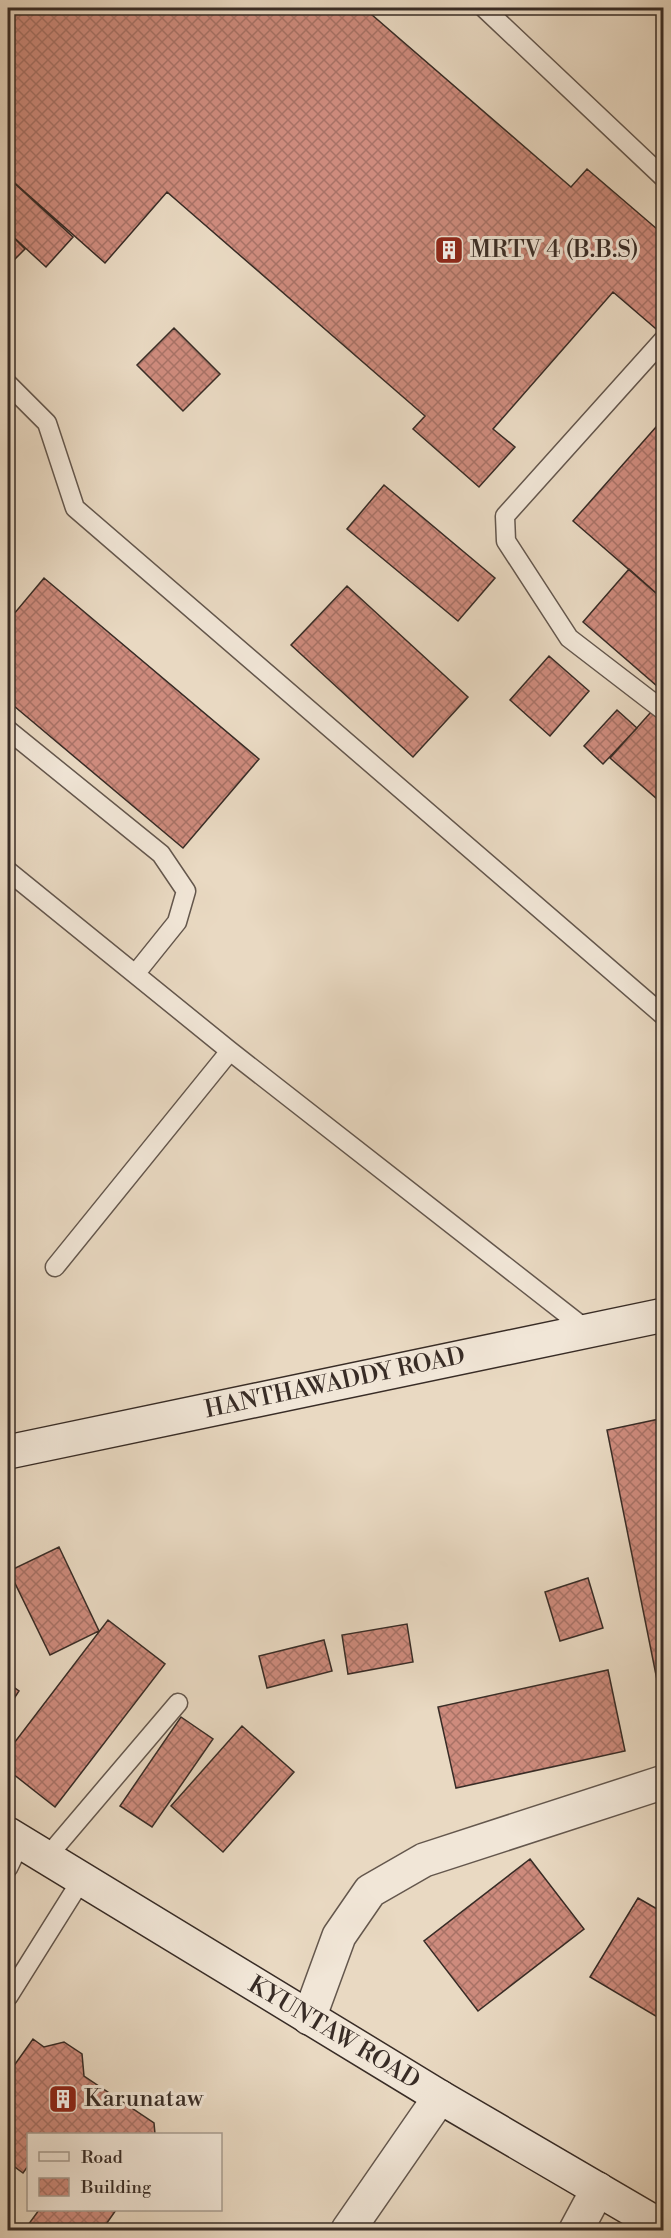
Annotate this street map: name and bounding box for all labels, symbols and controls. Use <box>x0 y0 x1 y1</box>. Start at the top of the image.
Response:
building icon: MRTV 4 (B.B.S) <box>433 234 465 266</box>
place label: MRTV 4 (B.B.S) <box>470 235 639 265</box>
street label: HANTHAWADDY ROAD <box>202 1341 468 1425</box>
street label: KYUNTAW ROAD <box>243 1970 425 2096</box>
building icon: Karunataw <box>47 2083 79 2115</box>
place label: Karunataw <box>84 2084 205 2114</box>
legend <box>27 2133 222 2211</box>
text: Road <box>81 2146 124 2169</box>
text: Building <box>80 2176 152 2199</box>

